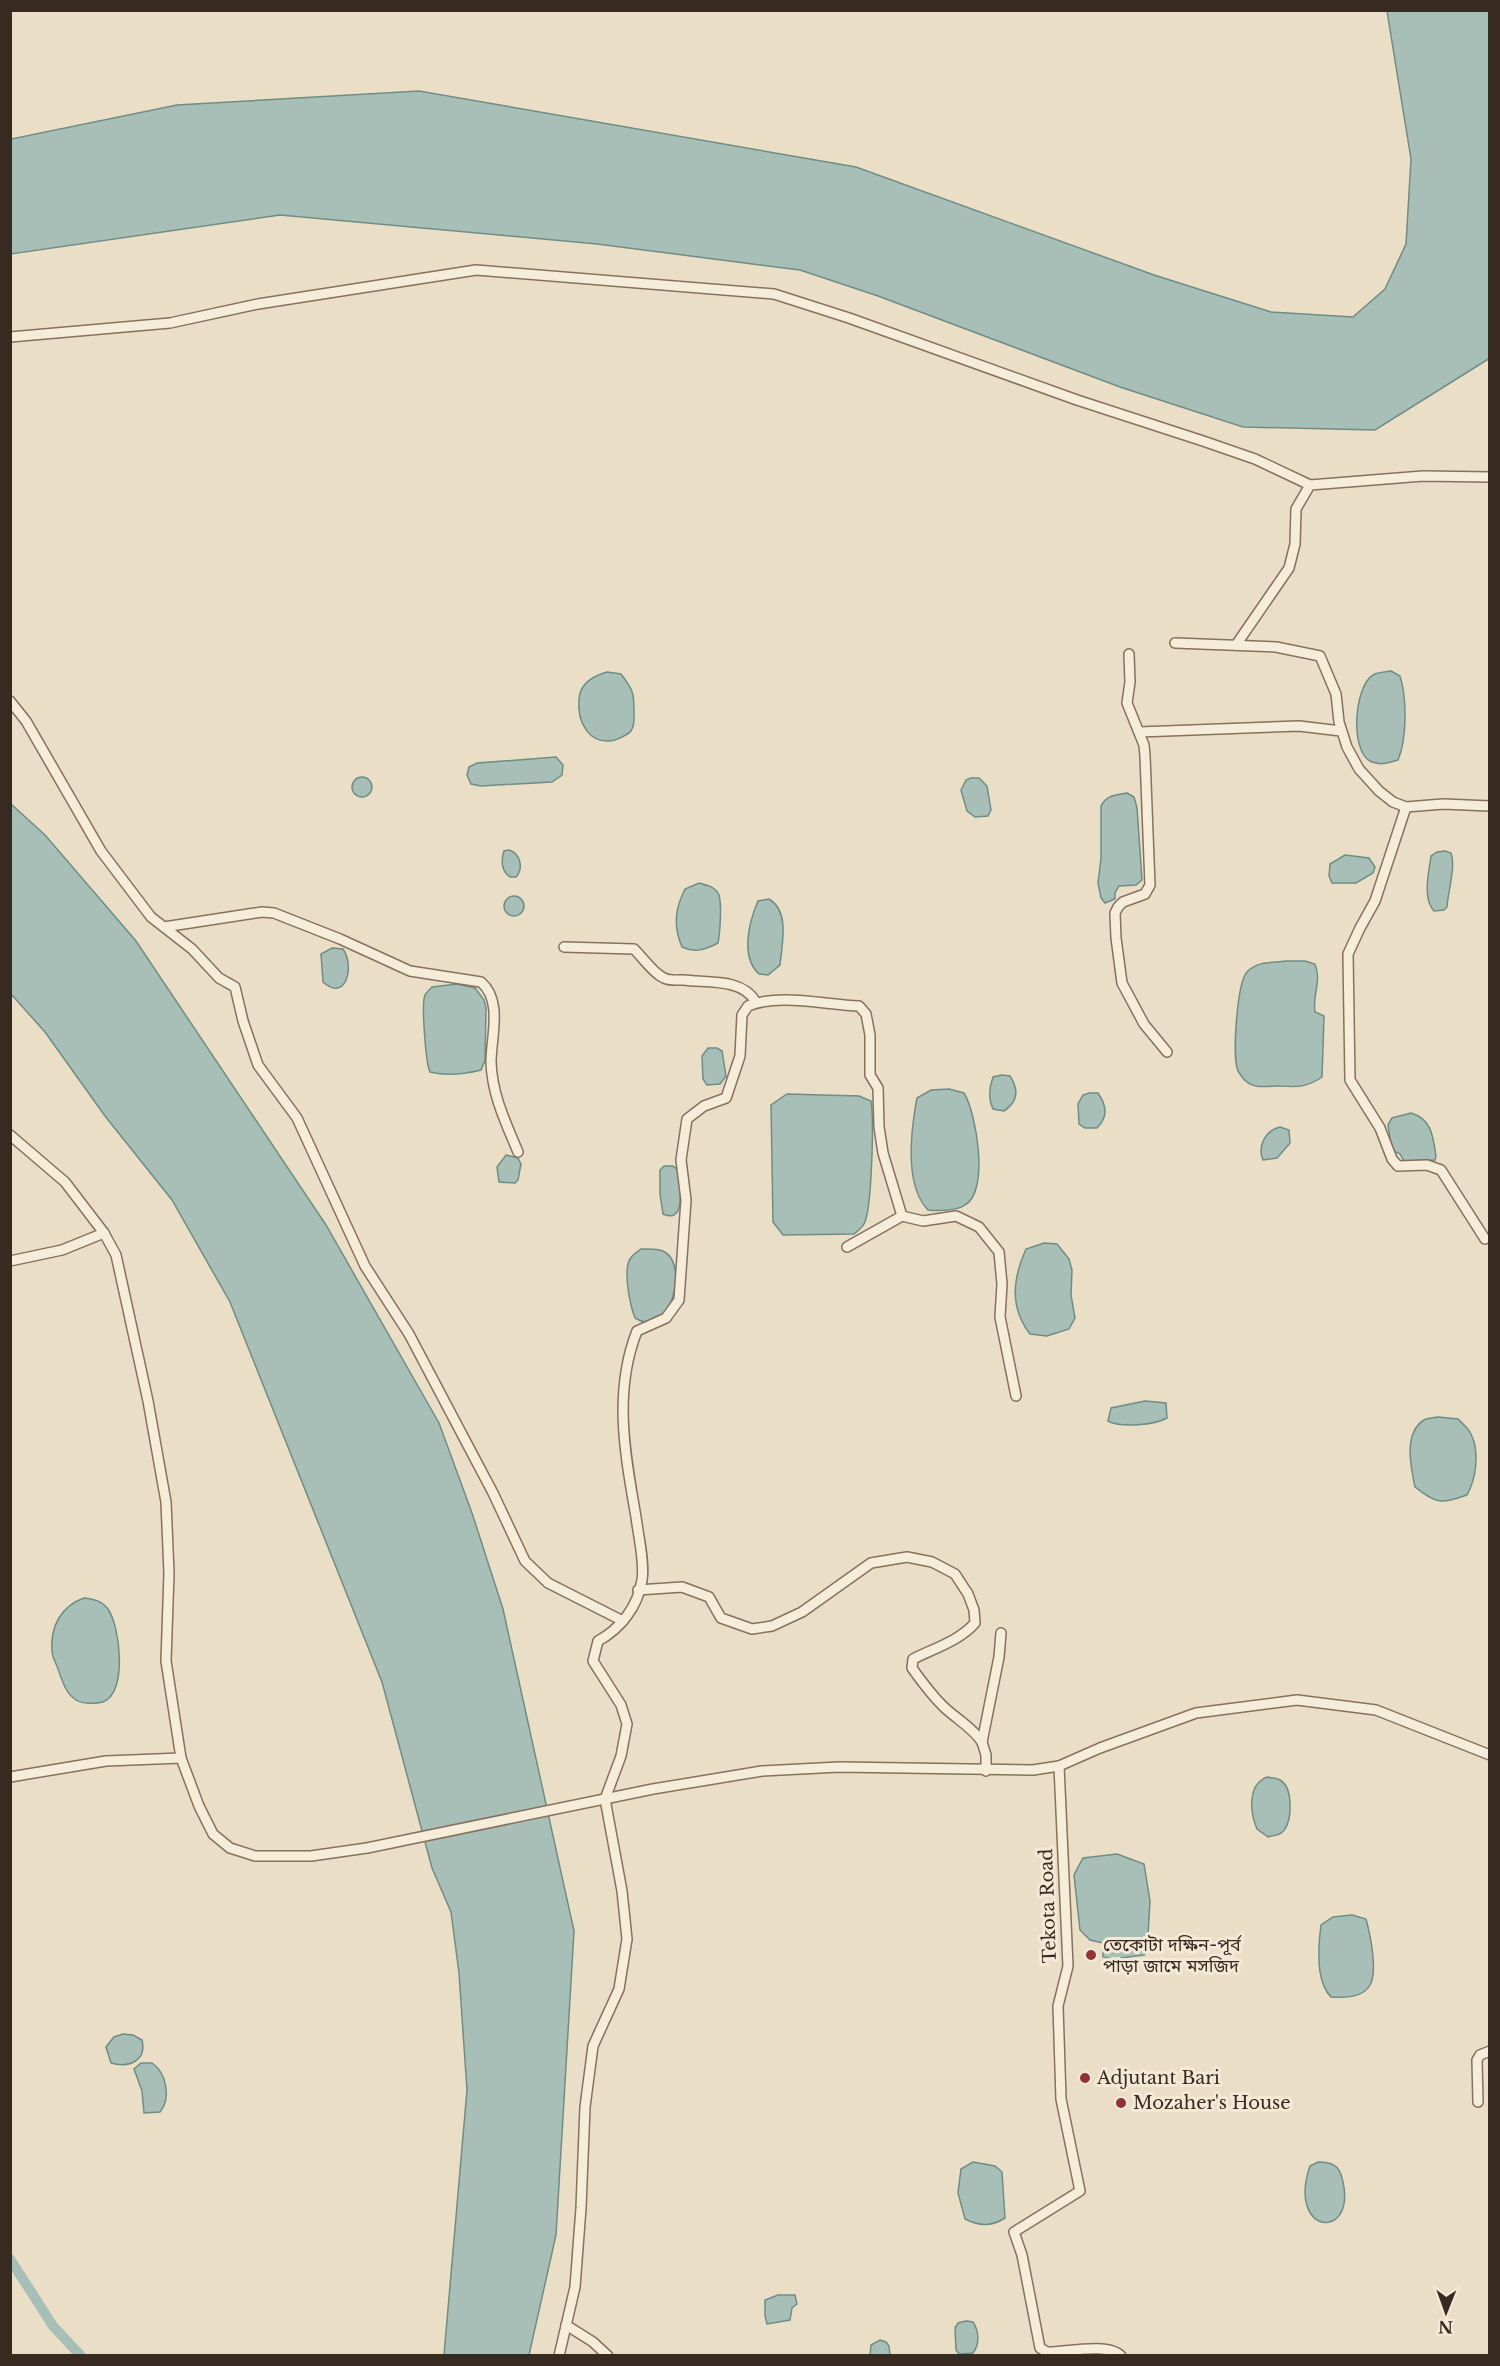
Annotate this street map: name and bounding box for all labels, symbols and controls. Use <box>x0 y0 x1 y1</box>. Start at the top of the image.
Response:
street label: Tekota Road <box>1035 1848 1061 1964</box>
place label: তেকোটা দক্ষিন-পূর্ব পাড়া জামে মসজিদ <box>1103 1934 1242 1977</box>
marker: তেকোটা দক্ষিন-পূর্ব পাড়া জামে মসজিদ <box>1084 1948 1098 1962</box>
place label: Adjutant Bari <box>1096 2067 1220 2089</box>
marker: Adjutant Bari <box>1078 2071 1092 2085</box>
place label: Mozaher's House <box>1133 2092 1291 2114</box>
marker: Mozaher's House <box>1114 2096 1128 2110</box>
north arrow <box>1416 2282 1476 2342</box>
text: N <box>1438 2317 1453 2337</box>

